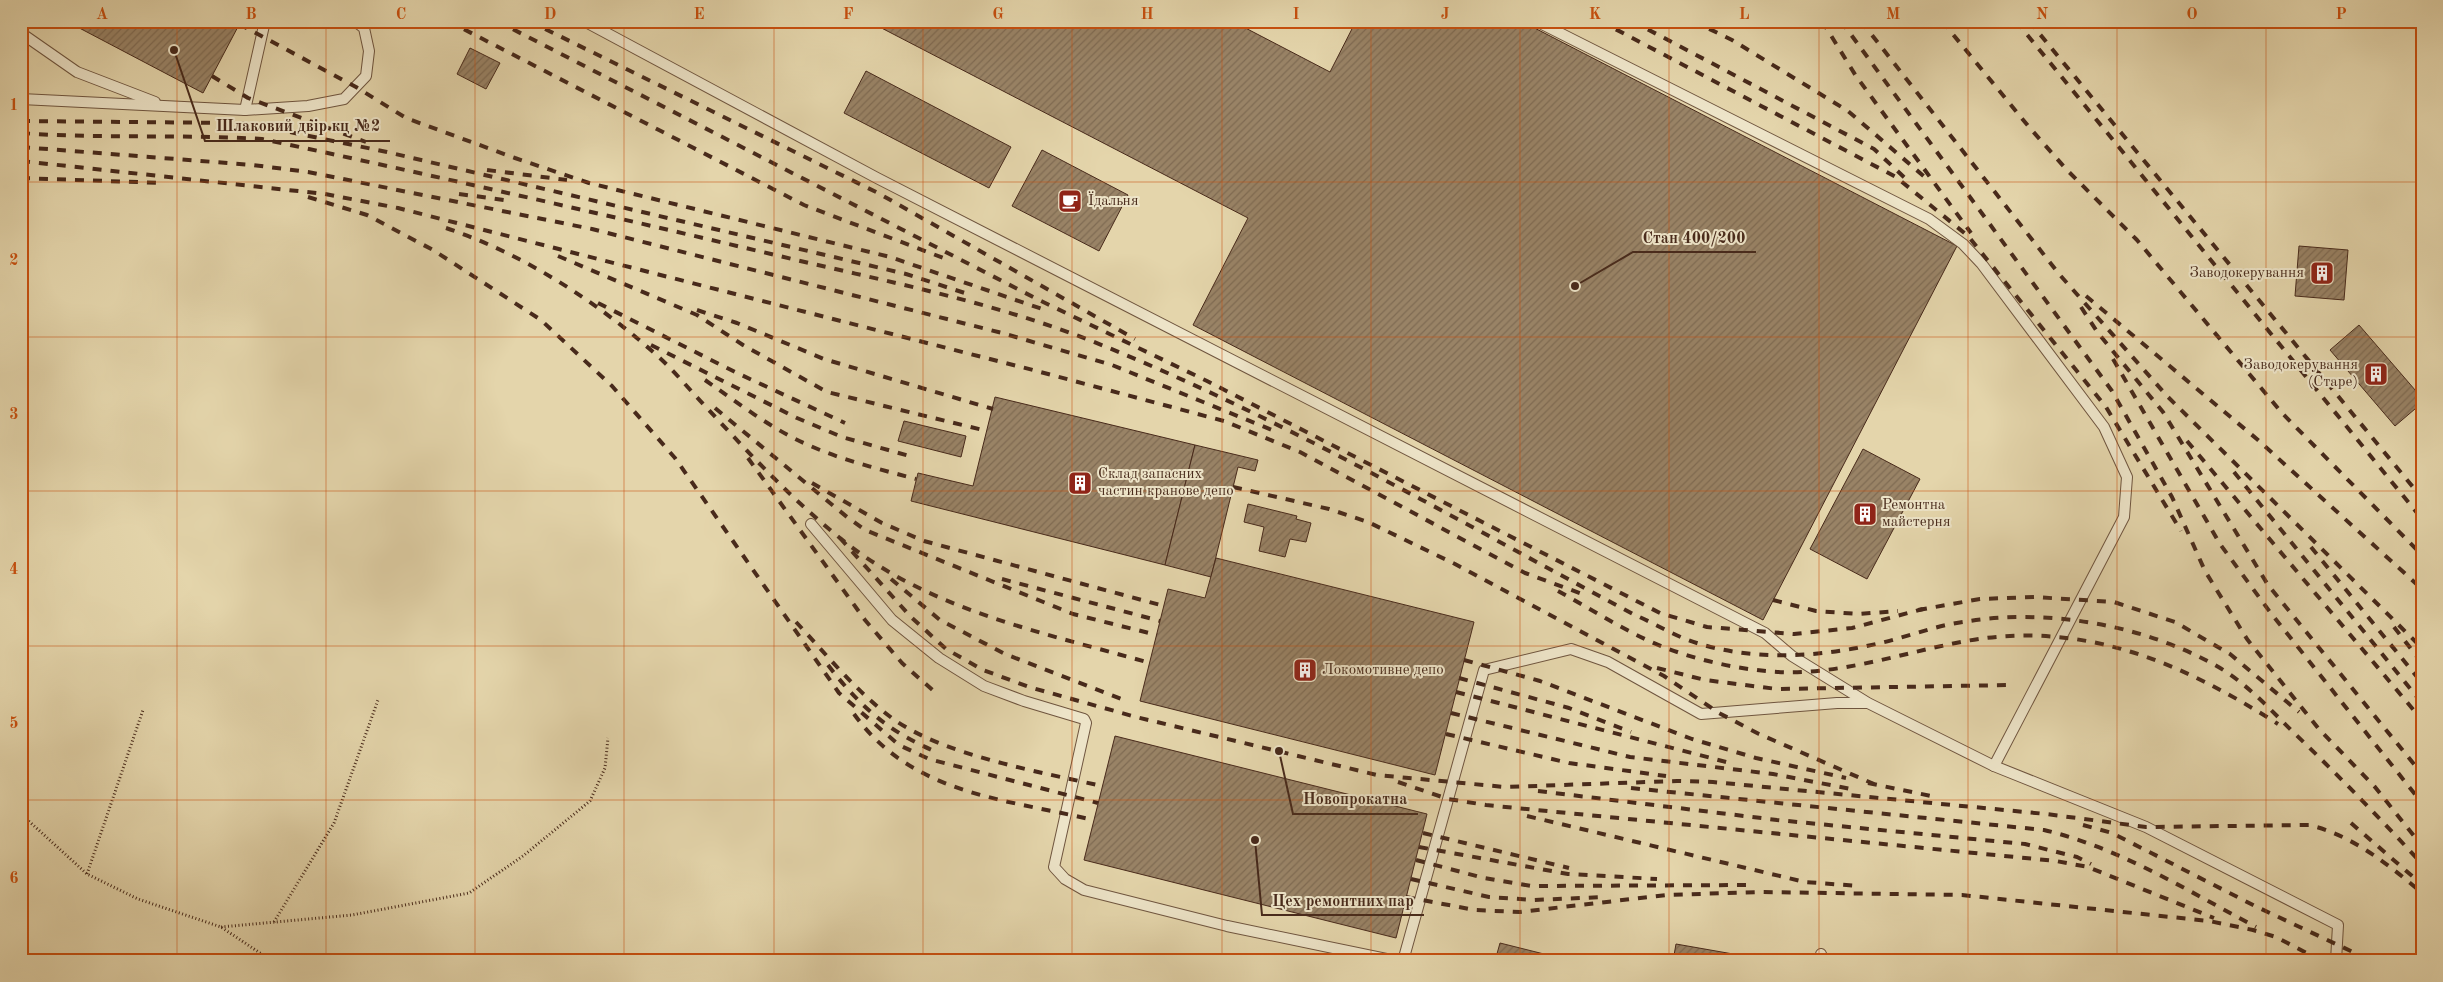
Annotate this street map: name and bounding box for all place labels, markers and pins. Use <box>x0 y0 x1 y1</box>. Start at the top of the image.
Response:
callout: Шлаковий двір кц №2 <box>205 110 390 141</box>
cafe icon: Їдальня <box>1057 188 1083 214</box>
place label: Їдальня <box>1088 191 1139 209</box>
callout: Стан 400/200 <box>1633 221 1756 252</box>
building icon: Заводокерування <box>2309 260 2335 286</box>
place label: Заводокерування <box>2190 266 2304 281</box>
place label: Заводокерування (Старе) <box>2244 358 2358 390</box>
building icon: Заводокерування (Старе) <box>2363 361 2389 387</box>
place label: Склад запасних частин кранове депо <box>1098 467 1234 499</box>
building icon: Склад запасних частин кранове депо <box>1067 470 1093 496</box>
place label: Ремонтна майстерня <box>1882 498 1951 530</box>
building icon: Ремонтна майстерня <box>1852 501 1878 527</box>
building icon: Локомотивне депо <box>1292 657 1318 683</box>
place label: Локомотивне депо <box>1322 663 1444 678</box>
callout: Новопрокатна <box>1293 783 1418 814</box>
callout: Цех ремонтних пар <box>1262 884 1424 915</box>

